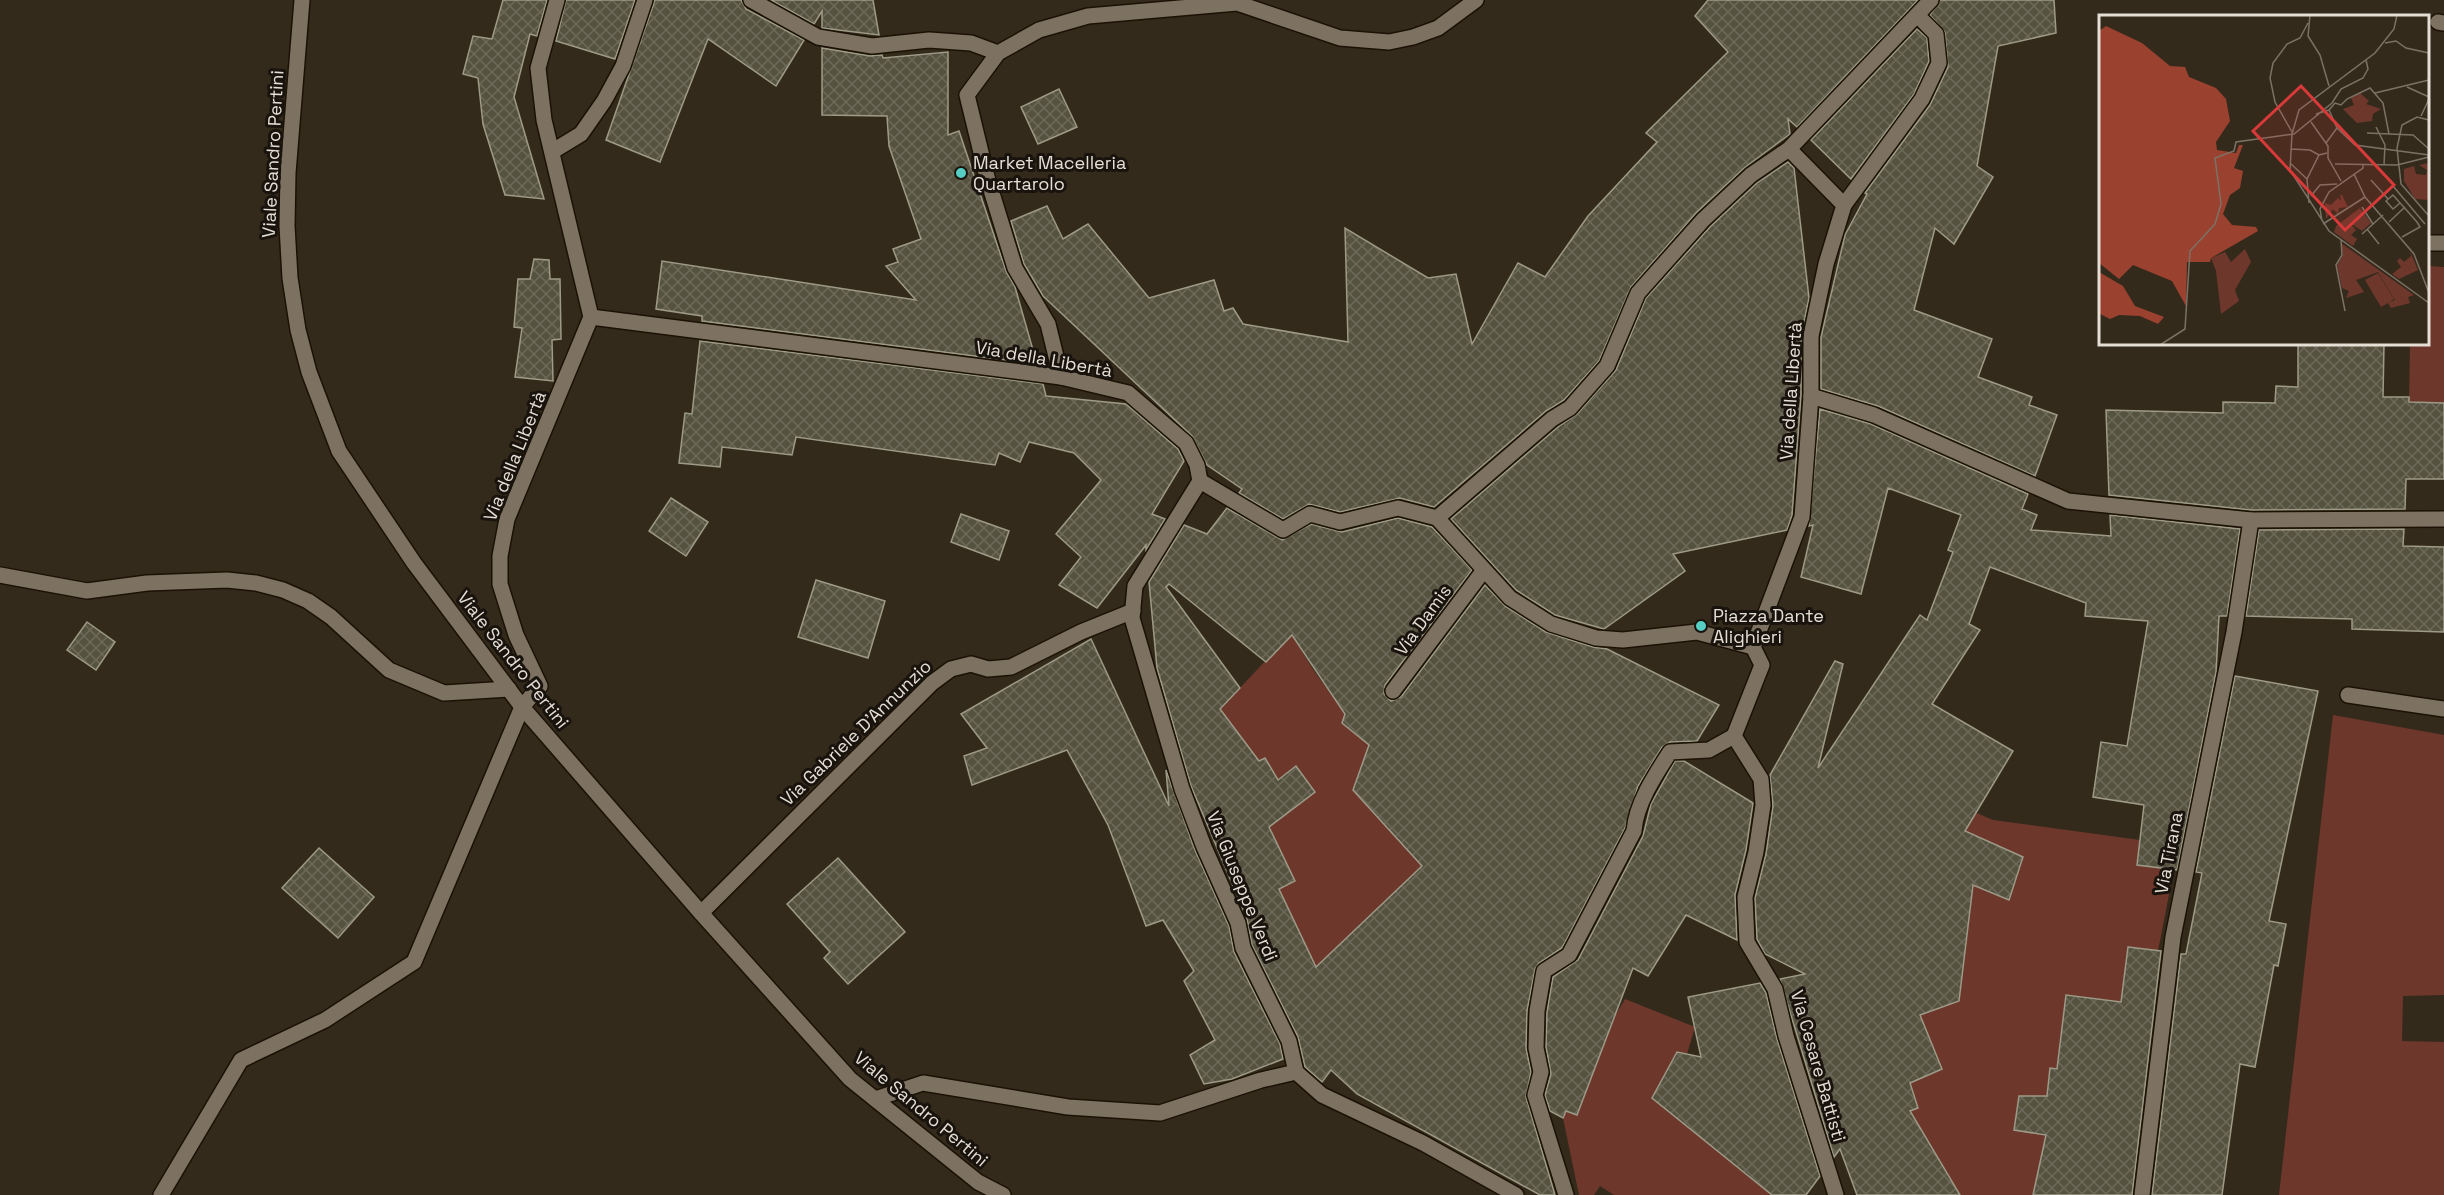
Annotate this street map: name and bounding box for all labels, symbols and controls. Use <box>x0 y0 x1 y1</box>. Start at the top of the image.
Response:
inset map <box>2099 15 2429 345</box>
street label: Viale Sandro Pertini <box>257 70 288 238</box>
place label: Market Macelleria Quartarolo <box>973 151 1126 195</box>
marker: Market Macelleria Quartarolo <box>954 166 968 180</box>
street label: Via della Libertà <box>1774 321 1807 461</box>
street label: Via della Libertà <box>974 335 1114 382</box>
street label: Via della Libertà <box>478 387 551 524</box>
street label: Via Damis <box>1389 580 1456 660</box>
street label: Viale Sandro Pertini <box>453 586 574 733</box>
place label: Piazza Dante Alighieri <box>1713 604 1824 648</box>
marker: Piazza Dante Alighieri <box>1694 619 1708 633</box>
street label: Via Gabriele D'Annunzio <box>775 655 936 811</box>
street label: Via Giuseppe Verdi <box>1202 807 1283 964</box>
street label: Via Tirana <box>2149 810 2188 896</box>
street label: Via Cesare Battisti <box>1786 987 1851 1144</box>
street label: Viale Sandro Pertini <box>850 1046 993 1171</box>

